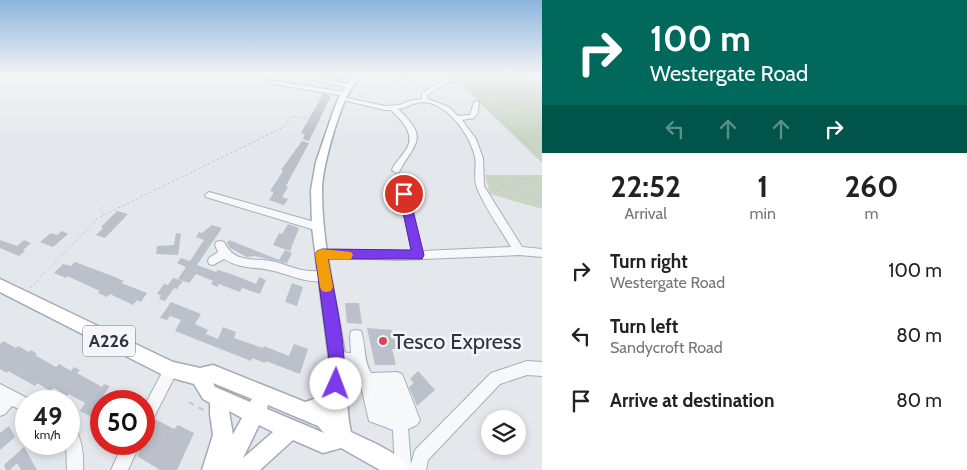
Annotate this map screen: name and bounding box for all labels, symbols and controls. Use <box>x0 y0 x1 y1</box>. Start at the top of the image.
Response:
text: 100 m <box>650 17 751 60</box>
icon: right <box>567 20 632 85</box>
text: Westergate Road <box>650 60 808 87</box>
icon: left <box>661 115 689 143</box>
icon: ahead <box>714 115 742 143</box>
icon: ahead <box>767 115 795 143</box>
icon: right <box>820 115 848 143</box>
text: 22:52 <box>611 168 681 205</box>
text: 1 <box>757 168 768 205</box>
text: 260 <box>845 168 898 205</box>
pin <box>383 173 425 215</box>
icon: arrive <box>390 180 418 208</box>
text: Arrival <box>624 204 667 223</box>
text: min <box>750 204 776 223</box>
text: m <box>864 204 878 223</box>
text: Turn right <box>610 250 688 273</box>
icon: right <box>567 257 595 285</box>
text: 100 m <box>888 259 942 282</box>
text: Westergate Road <box>610 273 725 292</box>
text: Turn left <box>610 315 678 338</box>
icon: left <box>567 322 595 350</box>
text: 80 m <box>896 324 942 347</box>
road number: A226 <box>83 326 135 356</box>
place label: Tesco Express <box>393 328 521 355</box>
marker: Tesco Express <box>377 335 389 347</box>
text: Sandycroft Road <box>610 338 723 357</box>
position arrow <box>309 357 361 409</box>
icon: arrive <box>567 387 595 415</box>
text: Arrive at destination <box>610 389 774 412</box>
text: 80 m <box>896 389 942 412</box>
speed limit sign: 50 <box>90 390 155 455</box>
text: 49 <box>33 401 62 431</box>
map controls <box>481 410 526 455</box>
button: layers <box>481 410 526 455</box>
text: km/h <box>34 427 61 442</box>

